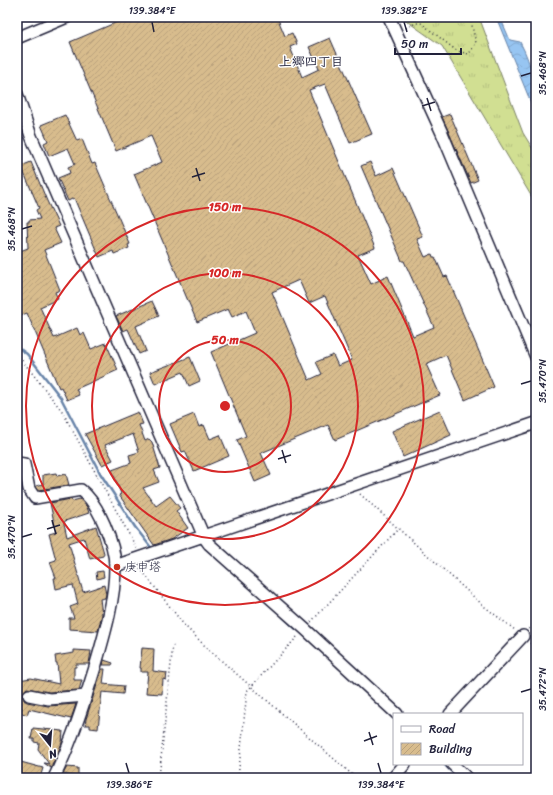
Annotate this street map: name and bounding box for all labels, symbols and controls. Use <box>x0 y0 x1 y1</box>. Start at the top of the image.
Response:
text: 139.384°E <box>129 2 177 20</box>
text: 139.382°E <box>381 2 428 20</box>
scale bar <box>395 30 461 56</box>
text: 50 m <box>401 33 428 55</box>
district label: 上郷四丁目 <box>278 50 344 73</box>
text: 35.468°N <box>534 51 552 95</box>
text: 150 m <box>209 196 242 218</box>
text: 35.468°N <box>3 207 21 251</box>
text: 100 m <box>209 262 242 284</box>
text: 50 m <box>211 329 239 351</box>
text: 35.470°N <box>534 359 552 403</box>
centre of rings <box>218 399 232 413</box>
text: 35.470°N <box>3 515 21 559</box>
place label: 庚申塔 <box>125 556 161 578</box>
marker: 庚申塔 <box>112 562 122 572</box>
text: 35.472°N <box>534 667 552 711</box>
legend <box>393 713 523 765</box>
text: Road <box>429 718 456 740</box>
north arrow <box>30 725 70 765</box>
text: Building <box>429 738 472 760</box>
text: N <box>46 744 60 764</box>
text: 139.386°E <box>106 776 153 794</box>
text: 139.384°E <box>358 776 406 794</box>

